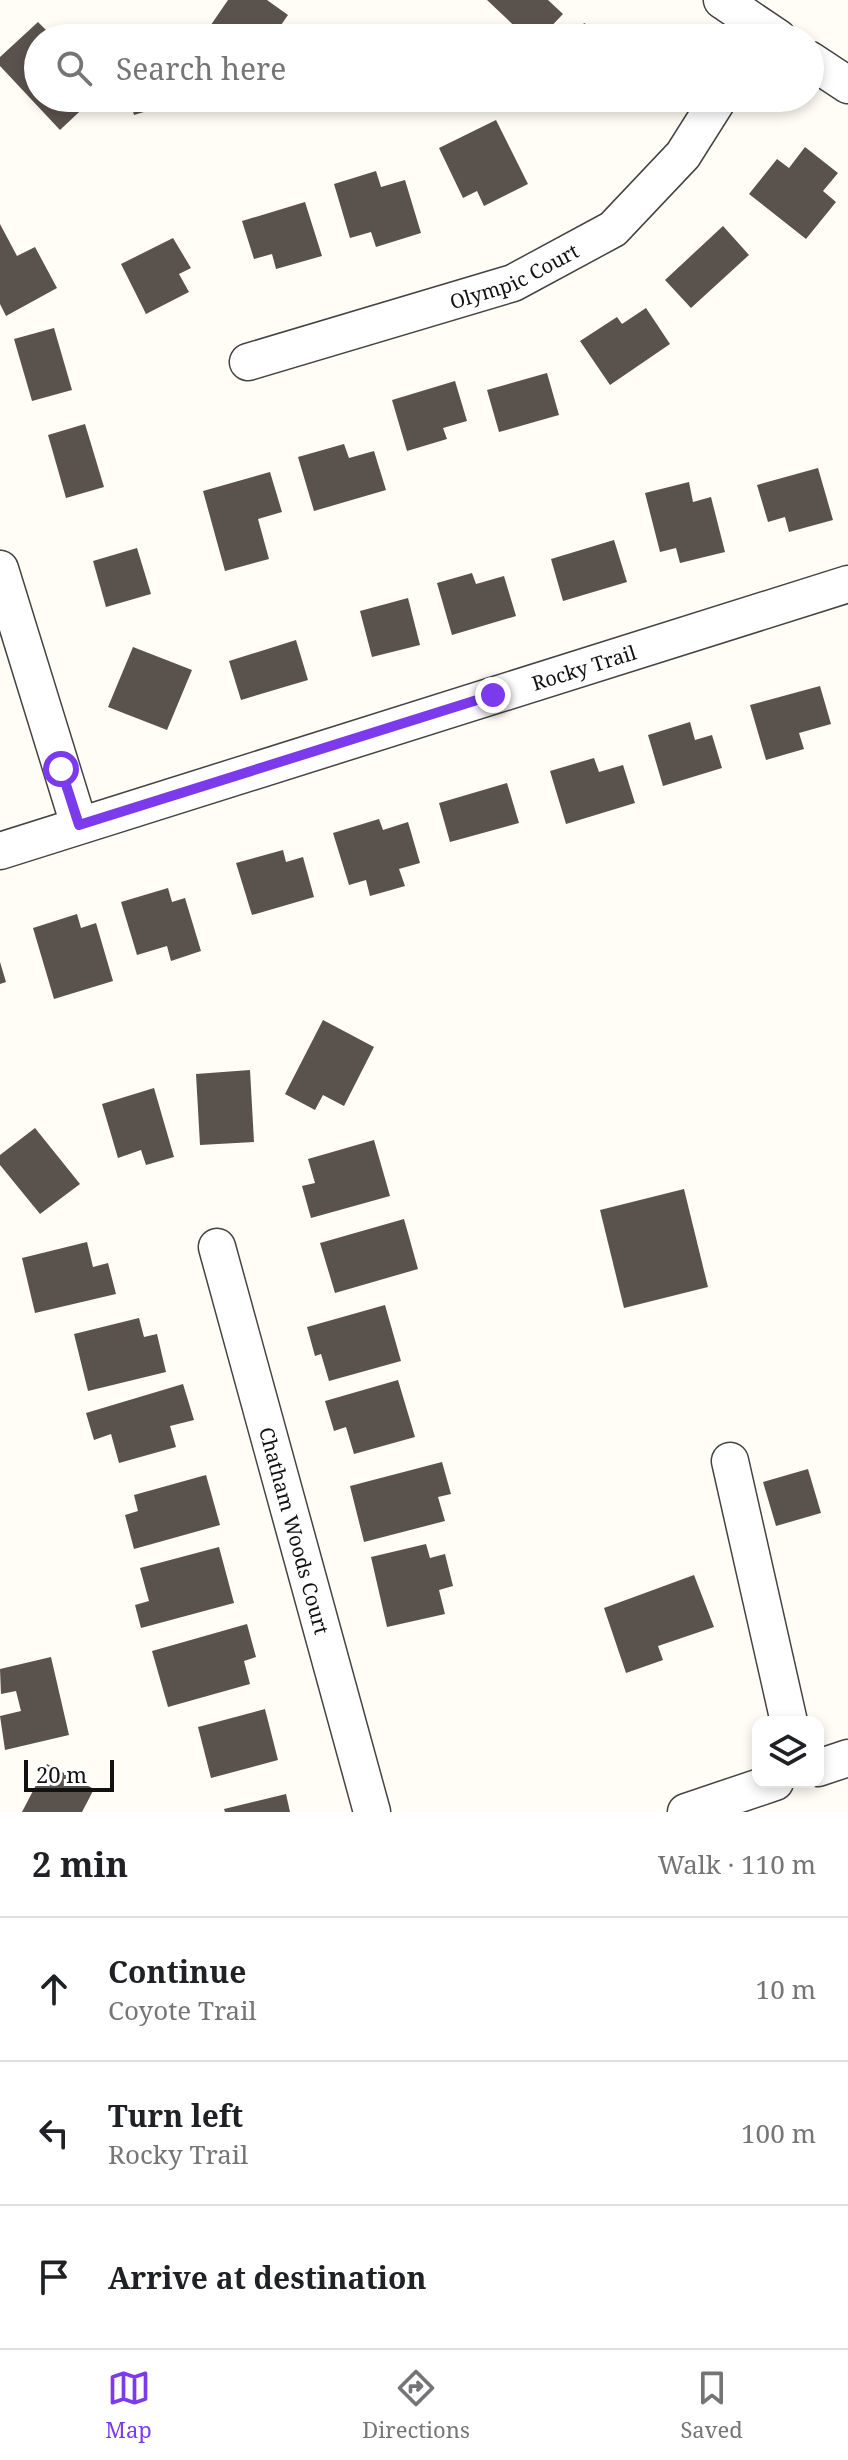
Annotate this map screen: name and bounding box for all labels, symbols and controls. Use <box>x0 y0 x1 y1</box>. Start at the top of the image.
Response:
search box <box>24 24 824 112</box>
icon: search <box>52 46 96 90</box>
text: Search here <box>116 48 286 89</box>
street label: Olympic Court <box>446 237 583 315</box>
street label: Rocky Trail <box>528 638 639 696</box>
route end <box>475 677 511 713</box>
route start <box>43 751 79 787</box>
street label: Chatham Woods Court <box>253 1424 336 1637</box>
map controls <box>752 1716 824 1788</box>
button: layers <box>752 1716 824 1788</box>
scale bar <box>24 1756 114 1792</box>
text: 20 m <box>36 1759 87 1789</box>
text: 2 min <box>32 1841 128 1887</box>
text: Walk · 110 m <box>658 1846 816 1882</box>
text: Continue <box>108 1951 246 1992</box>
icon: ahead <box>32 1967 76 2011</box>
text: 10 m <box>756 1971 816 2007</box>
text: Coyote Trail <box>108 1992 257 2028</box>
text: Turn left <box>108 2095 243 2136</box>
icon: left <box>32 2111 76 2155</box>
text: 100 m <box>741 2115 816 2151</box>
text: Rocky Trail <box>108 2136 248 2172</box>
icon: arrive <box>32 2255 76 2299</box>
text: Arrive at destination <box>108 2257 427 2298</box>
tab: Map <box>105 2366 152 2444</box>
tab: Directions <box>362 2366 470 2444</box>
tab: Saved <box>680 2366 743 2444</box>

